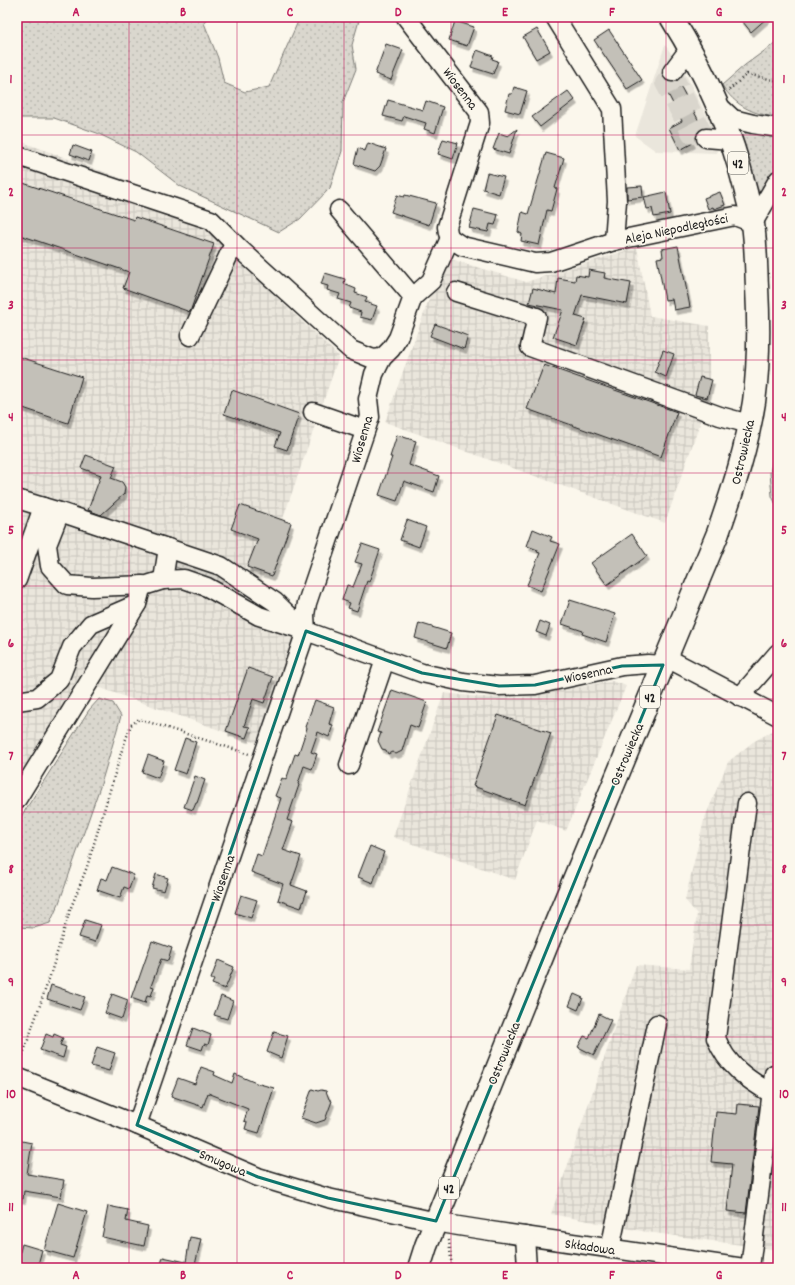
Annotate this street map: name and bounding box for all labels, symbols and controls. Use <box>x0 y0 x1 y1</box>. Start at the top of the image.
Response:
text: A <box>72 4 80 23</box>
text: B <box>180 4 186 23</box>
text: C <box>287 4 294 23</box>
text: D <box>395 4 402 23</box>
text: E <box>502 4 509 23</box>
text: F <box>609 4 615 23</box>
text: G <box>716 4 723 23</box>
street label: Wiosenna <box>437 64 482 115</box>
text: 1 <box>10 71 13 90</box>
text: 1 <box>783 71 786 90</box>
road number: 42 <box>728 152 748 174</box>
text: 2 <box>8 184 14 203</box>
text: 2 <box>781 184 787 203</box>
street label: Aleja Niepodległości <box>623 209 730 251</box>
text: 3 <box>8 297 14 316</box>
text: 3 <box>781 297 787 316</box>
text: 4 <box>8 409 14 428</box>
text: 4 <box>781 409 787 428</box>
street label: Wiosenna <box>347 413 379 466</box>
street label: Ostrowiecka <box>727 418 761 487</box>
text: 5 <box>8 522 14 541</box>
text: 5 <box>781 522 787 541</box>
text: 6 <box>8 635 15 654</box>
text: 6 <box>781 635 788 654</box>
street label: Wiosenna <box>563 660 615 690</box>
road number: 42 <box>640 686 660 708</box>
street label: Ostrowiecka <box>606 720 650 789</box>
text: 7 <box>9 748 14 767</box>
text: 7 <box>782 748 787 767</box>
street label: Wiosenna <box>207 852 241 905</box>
text: 8 <box>8 861 14 880</box>
text: 8 <box>781 861 787 880</box>
text: 9 <box>8 974 14 993</box>
text: 9 <box>781 974 787 993</box>
street label: Ostrowiecka <box>483 1019 527 1088</box>
text: 10 <box>6 1086 16 1105</box>
text: 10 <box>779 1086 789 1105</box>
street label: Smugowa <box>195 1145 249 1183</box>
road number: 42 <box>439 1177 459 1199</box>
text: 11 <box>8 1199 14 1218</box>
text: 11 <box>781 1199 787 1218</box>
street label: Składowa <box>563 1235 616 1261</box>
text: A <box>72 1267 80 1285</box>
text: B <box>180 1267 186 1285</box>
text: C <box>287 1267 294 1285</box>
text: D <box>395 1267 402 1285</box>
text: E <box>502 1267 509 1285</box>
text: F <box>609 1267 615 1285</box>
text: G <box>716 1267 723 1285</box>

